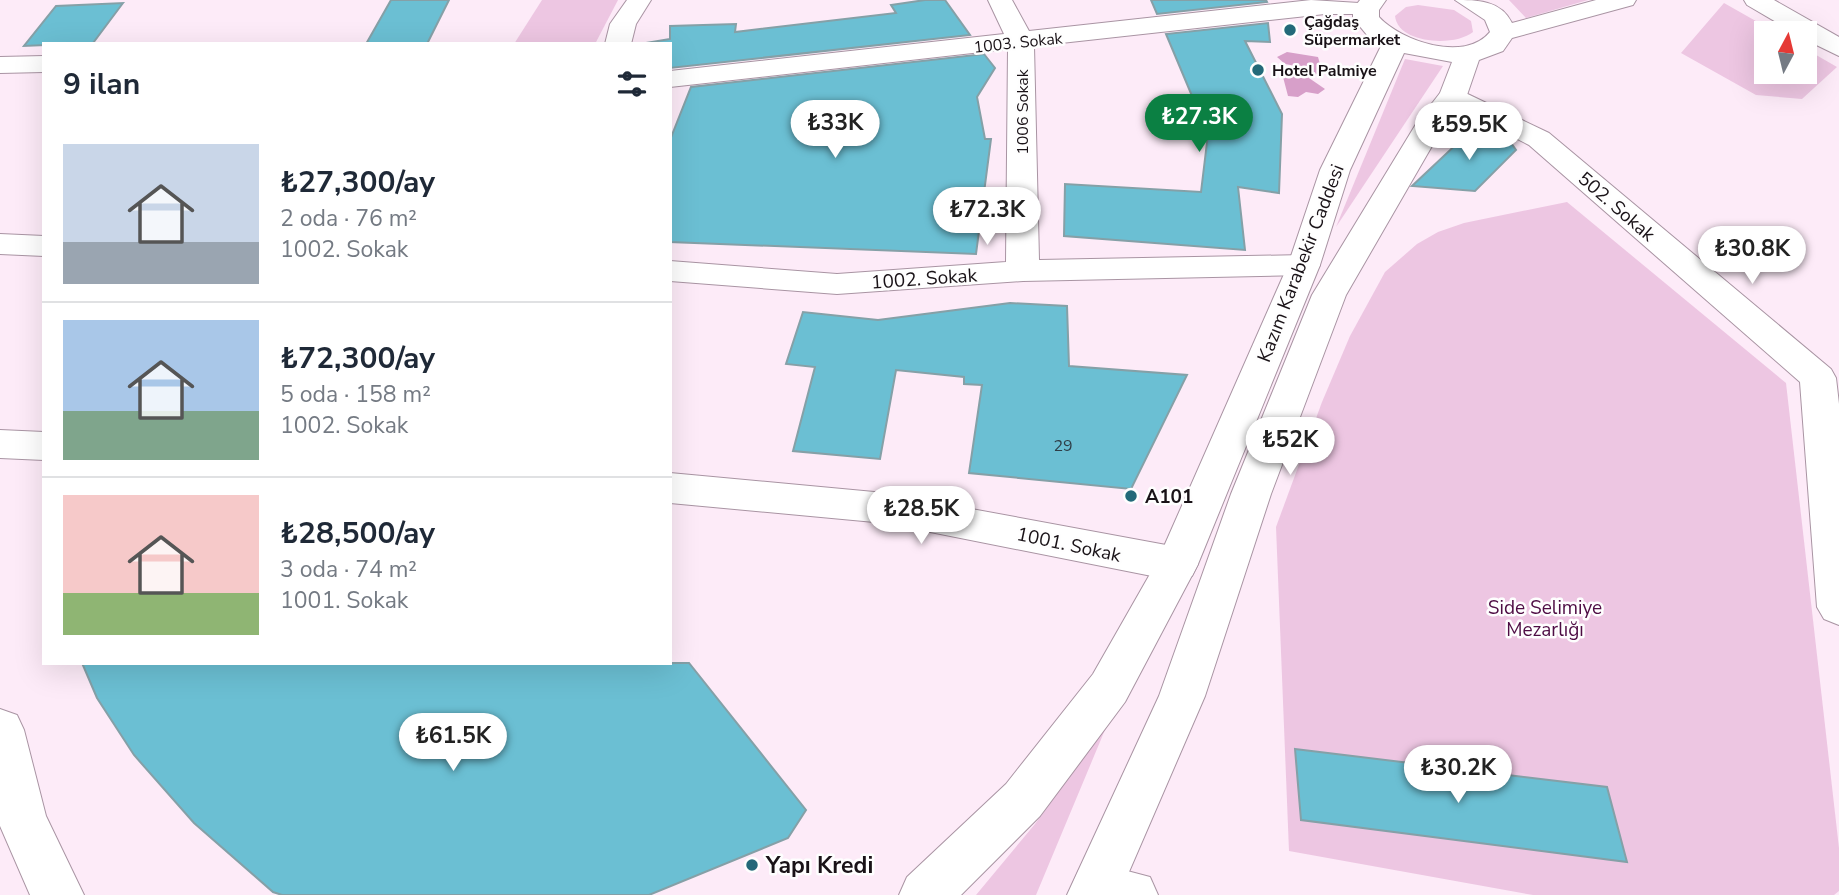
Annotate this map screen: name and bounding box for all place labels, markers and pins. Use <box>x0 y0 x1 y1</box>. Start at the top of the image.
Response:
place label: Çağdaş Süpermarket <box>1304 11 1401 51</box>
marker: Çağdaş Süpermarket <box>1282 22 1298 38</box>
place label: Hotel Palmiye <box>1272 60 1377 82</box>
marker: Hotel Palmiye <box>1250 62 1266 78</box>
pin: ₺27.3K <box>1142 94 1256 154</box>
pin: ₺33K <box>794 100 876 160</box>
pin: ₺59.5K <box>1412 102 1526 162</box>
pin: ₺72.3K <box>930 188 1044 247</box>
pin: ₺30.8K <box>1695 226 1809 286</box>
pin: ₺52K <box>1249 418 1331 477</box>
place label: A101 <box>1145 484 1193 510</box>
pin: ₺28.5K <box>864 486 978 546</box>
marker: A101 <box>1123 488 1139 504</box>
pin: ₺61.5K <box>396 714 510 773</box>
pin: ₺30.2K <box>1401 746 1515 805</box>
place label: Yapı Kredi <box>765 850 873 881</box>
marker: Yapı Kredi <box>744 857 760 873</box>

